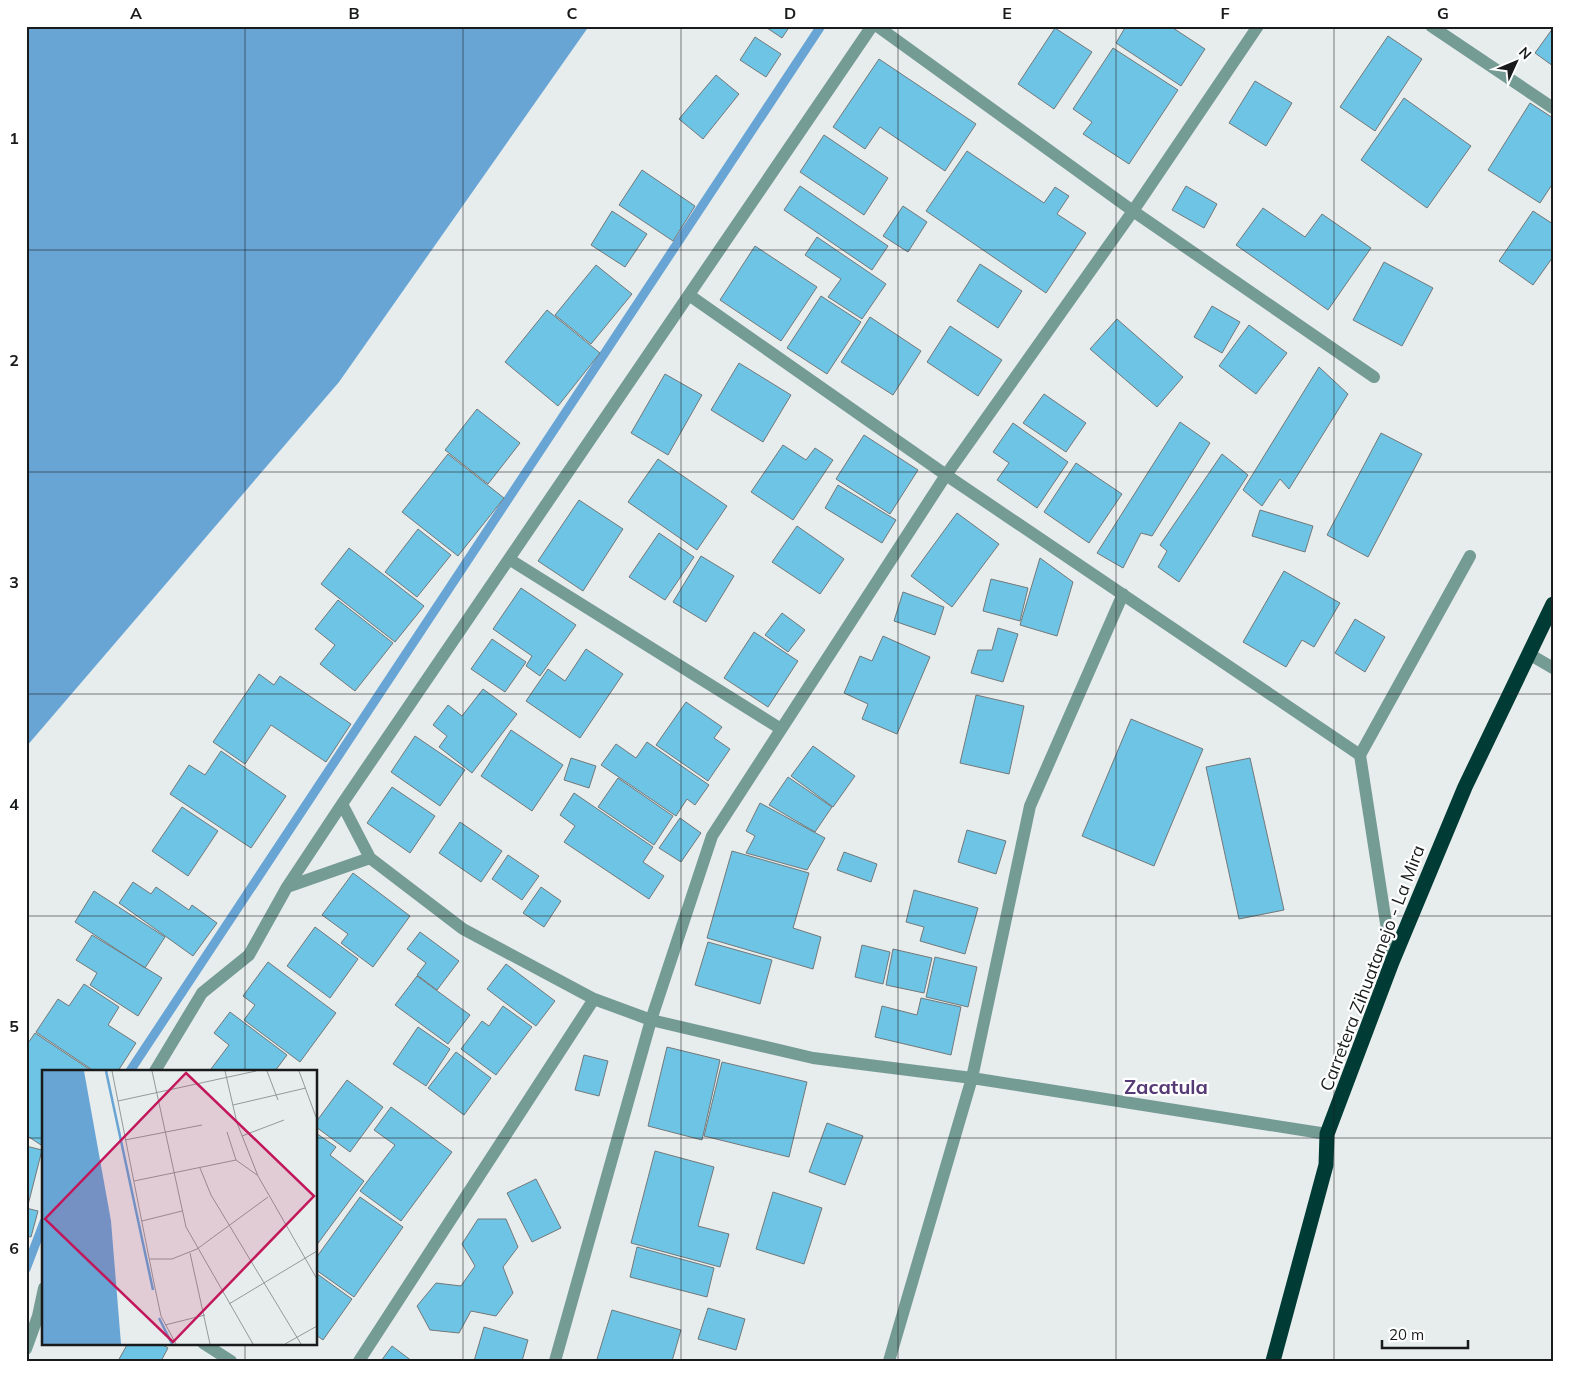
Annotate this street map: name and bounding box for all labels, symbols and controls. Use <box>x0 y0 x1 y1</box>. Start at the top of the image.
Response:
text: A <box>130 3 142 23</box>
text: B <box>348 3 360 23</box>
text: C <box>567 3 578 23</box>
text: D <box>784 3 796 23</box>
text: E <box>1002 3 1012 23</box>
text: F <box>1220 3 1230 23</box>
text: G <box>1437 3 1449 23</box>
north arrow <box>1492 38 1542 88</box>
text: N <box>1515 43 1535 63</box>
text: 1 <box>9 128 19 148</box>
text: 2 <box>9 350 19 370</box>
text: 3 <box>9 572 19 592</box>
text: 4 <box>9 794 19 814</box>
street label: Carretera Zihuatanejo - La Mira <box>1314 842 1430 1094</box>
text: 5 <box>9 1016 19 1036</box>
inset map <box>42 1070 318 1344</box>
district label: Zacatula <box>1124 1074 1208 1099</box>
text: 6 <box>9 1238 19 1258</box>
scale bar <box>1382 1317 1468 1349</box>
text: 20 m <box>1389 1325 1424 1344</box>

